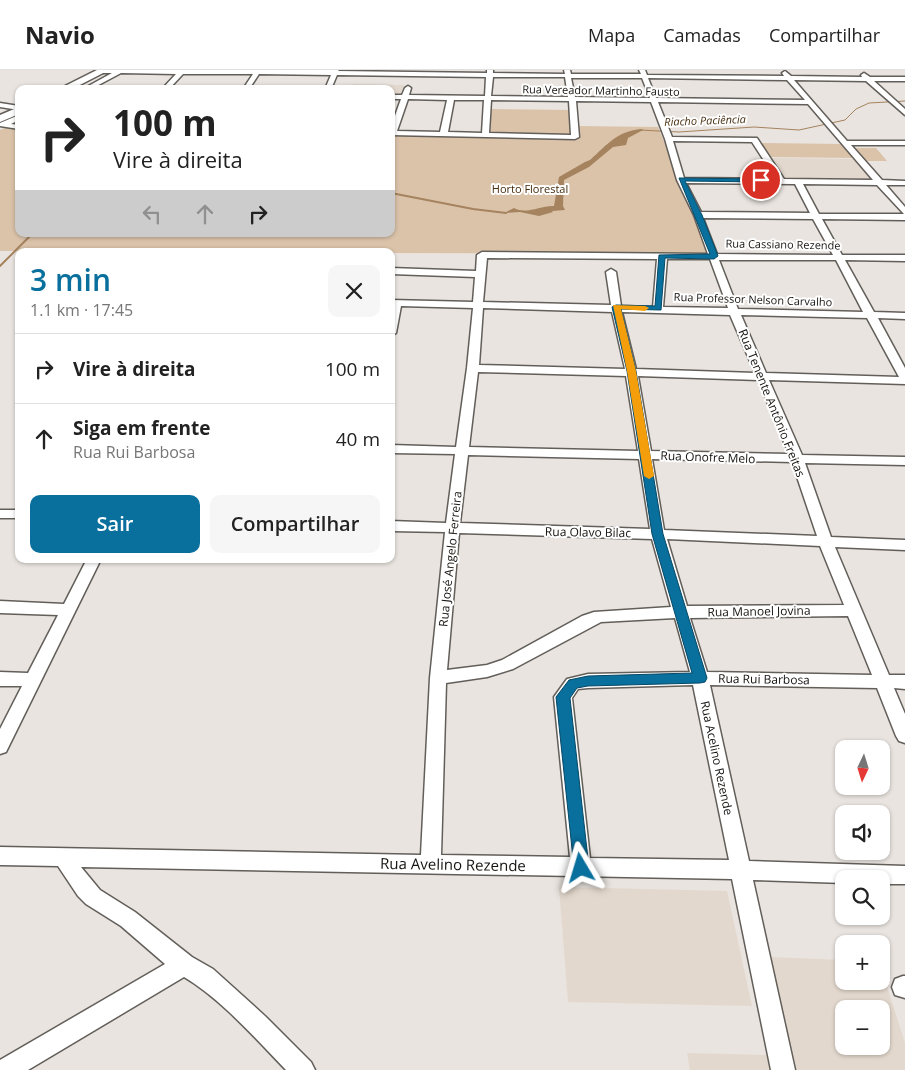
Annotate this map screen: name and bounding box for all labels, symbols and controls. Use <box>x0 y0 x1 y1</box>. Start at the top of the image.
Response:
text: Navio <box>25 18 95 51</box>
text: Mapa <box>588 23 635 47</box>
text: Camadas <box>663 23 741 47</box>
text: Compartilhar <box>769 23 880 47</box>
street label: Rua Vereador Martinho Fausto <box>522 81 680 99</box>
text: 100 m <box>113 99 217 146</box>
icon: right <box>30 105 95 170</box>
water label: Riacho Paciência <box>664 111 746 129</box>
text: Vire à direita <box>113 144 243 174</box>
pin <box>740 159 782 201</box>
icon: arrive <box>747 166 775 194</box>
park label: Horto Florestal <box>492 181 568 196</box>
icon: left <box>138 200 166 228</box>
icon: ahead <box>191 200 219 228</box>
icon: right <box>244 200 272 228</box>
street label: Rua Cassiano Rezende <box>725 235 841 253</box>
text: 3 min <box>30 259 111 300</box>
button: close <box>328 265 380 317</box>
street label: Rua Professor Nelson Carvalho <box>674 289 833 309</box>
text: 1.1 km · 17:45 <box>30 299 133 321</box>
street label: Rua Tenente Antônio Freitas <box>734 326 810 480</box>
icon: right <box>30 355 58 383</box>
text: Vire à direita <box>73 356 196 382</box>
text: 100 m <box>325 356 380 382</box>
text: Siga em frente <box>73 415 210 441</box>
icon: ahead <box>30 425 58 453</box>
text: 40 m <box>336 426 380 452</box>
text: Rua Rui Barbosa <box>73 441 195 463</box>
street label: Rua Onofre Melo <box>660 447 756 467</box>
street label: Rua José Angelo Ferreira <box>434 490 466 628</box>
button: Sair <box>30 495 200 553</box>
button: Compartilhar <box>210 495 380 553</box>
street label: Rua Olavo Bilac <box>545 523 631 541</box>
street label: Rua Manoel Jovina <box>707 602 811 620</box>
street label: Rua Rui Barbosa <box>718 670 810 688</box>
street label: Rua Acelino Rezende <box>697 699 737 817</box>
north arrow <box>835 740 890 795</box>
map controls <box>835 740 890 1055</box>
button: sound <box>835 805 890 860</box>
position arrow <box>554 841 606 893</box>
street label: Rua Avelino Rezende <box>380 853 526 875</box>
button: search <box>835 870 890 925</box>
button: + <box>835 935 890 990</box>
button: − <box>835 1000 890 1055</box>

